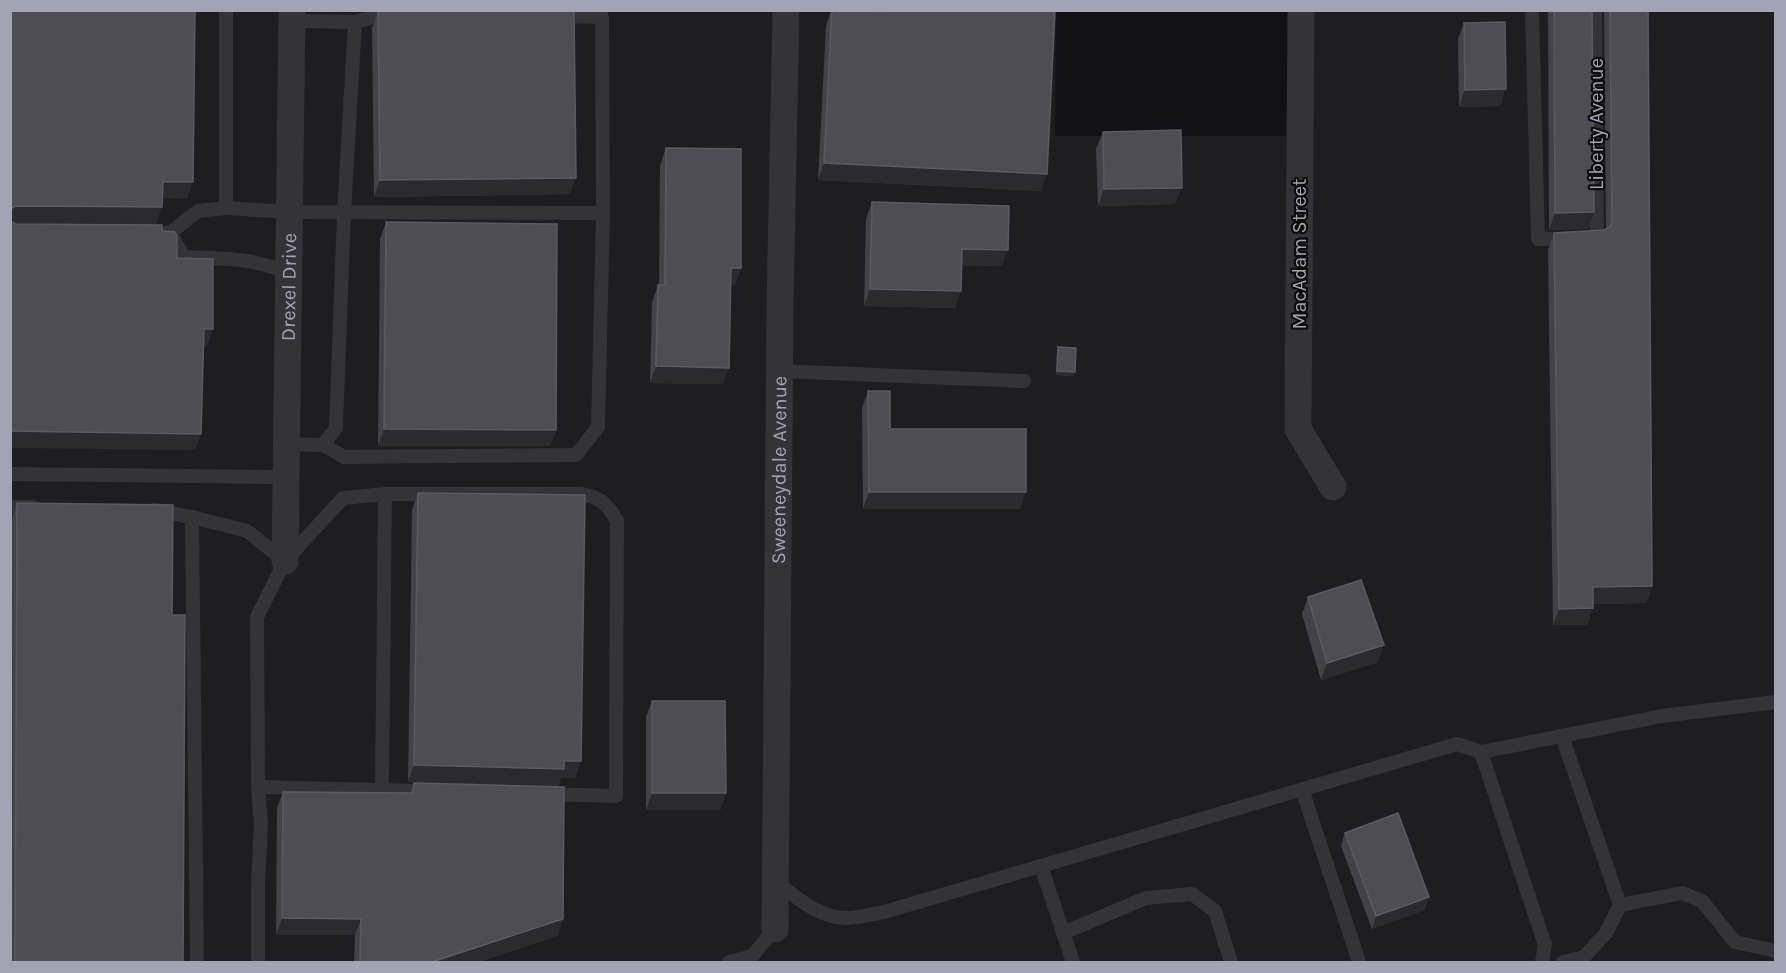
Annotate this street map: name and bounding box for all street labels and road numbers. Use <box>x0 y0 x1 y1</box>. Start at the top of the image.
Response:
street label: Liberty Avenue <box>1585 58 1608 190</box>
street label: MacAdam Street <box>1288 178 1311 329</box>
street label: Drexel Drive <box>276 233 301 341</box>
street label: Sweeneydale Avenue <box>766 376 791 564</box>

